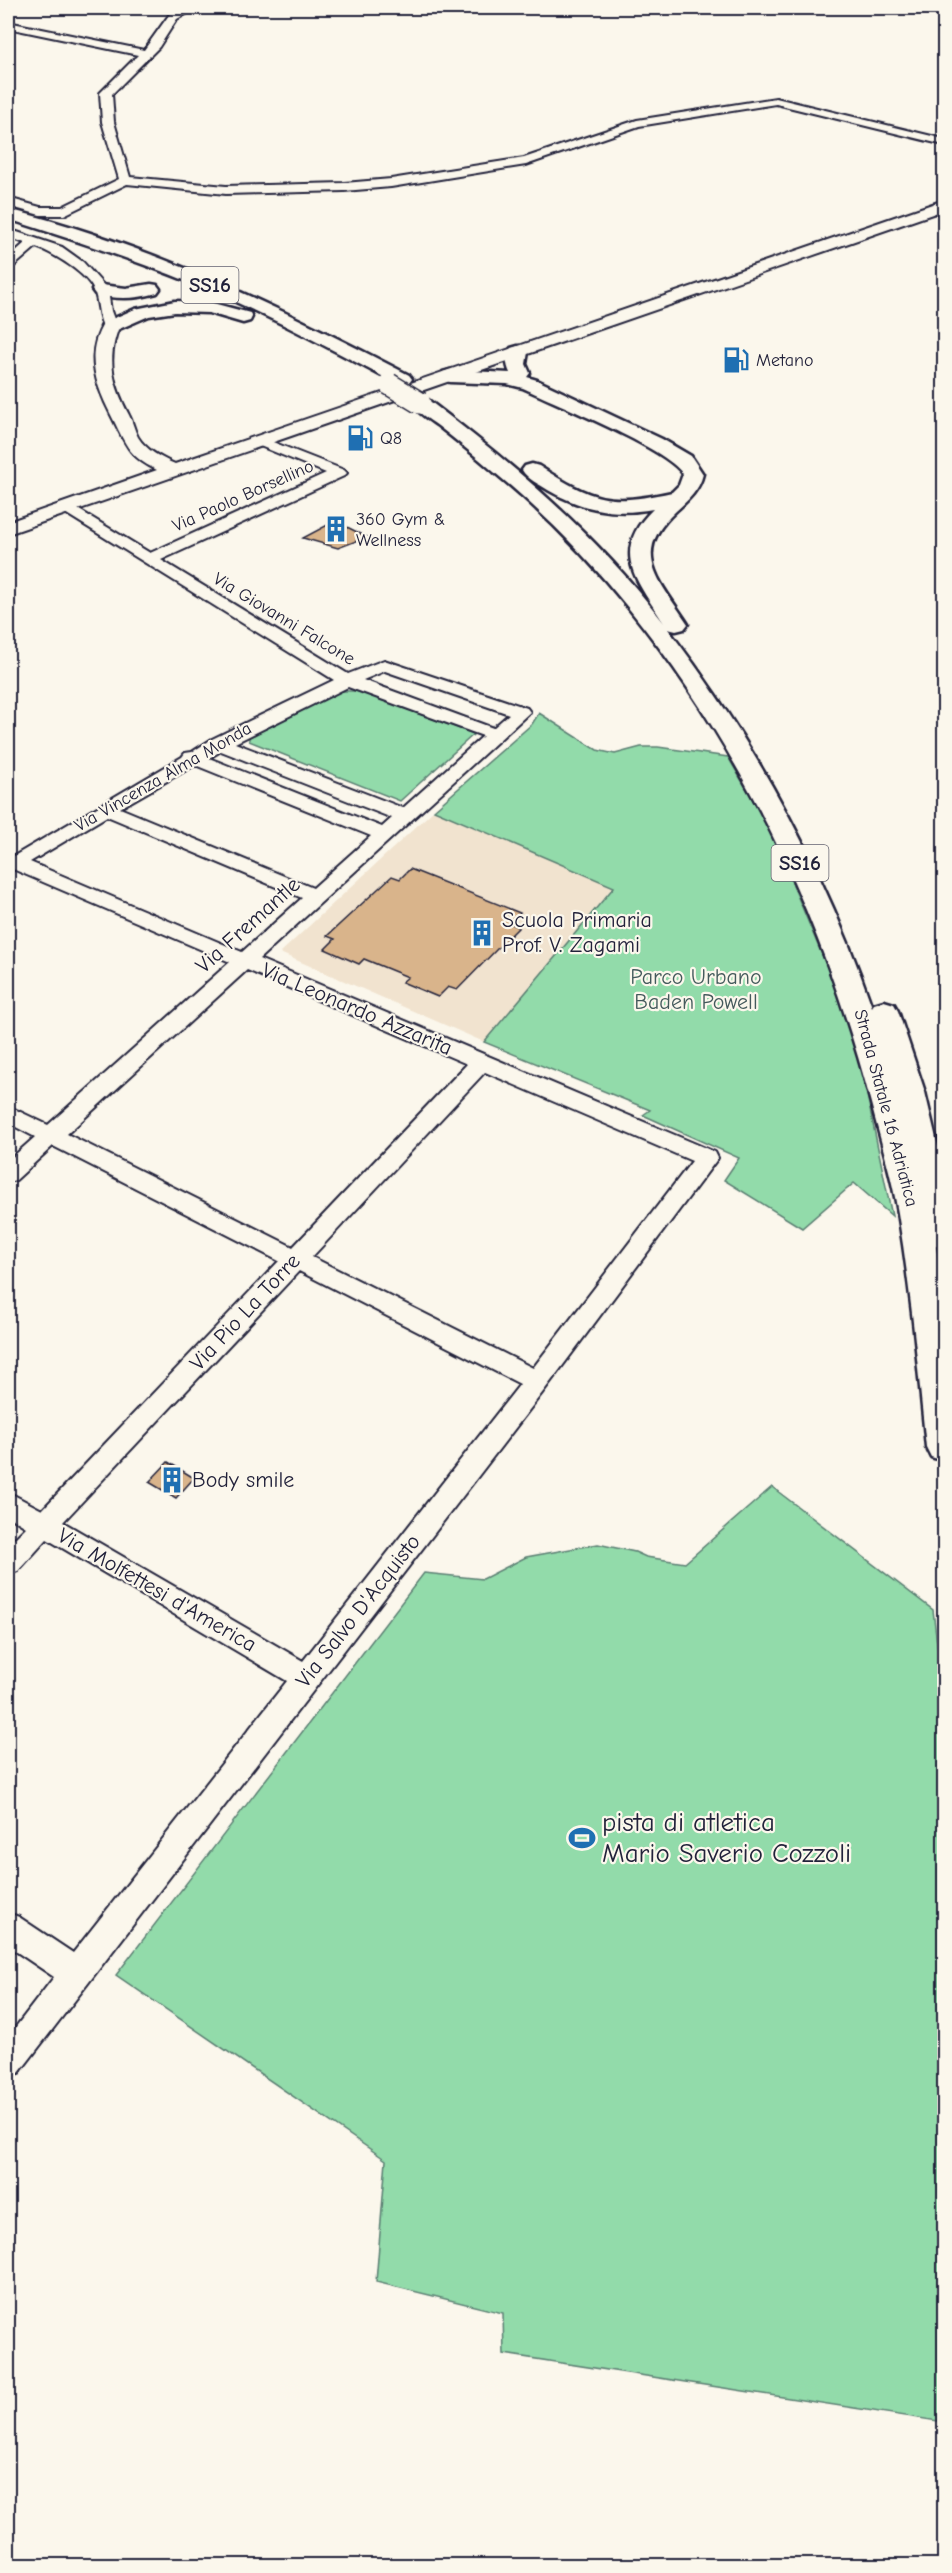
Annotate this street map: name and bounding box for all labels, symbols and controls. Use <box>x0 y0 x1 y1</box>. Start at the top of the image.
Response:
road number: SS16 <box>182 267 238 303</box>
fuel station icon: Metano <box>721 345 751 375</box>
place label: Metano <box>756 350 814 371</box>
fuel station icon: Q8 <box>345 423 375 453</box>
place label: Q8 <box>380 428 402 449</box>
street label: Via Paolo Borsellino <box>169 455 317 537</box>
place label: 360 Gym & Wellness <box>356 509 445 551</box>
building icon: 360 Gym & Wellness <box>321 514 351 544</box>
street label: Via Giovanni Falcone <box>209 568 359 670</box>
street label: Via Vincenza Alma Monda <box>71 718 255 836</box>
road number: SS16 <box>772 845 828 881</box>
street label: Via Fremantle <box>190 871 306 979</box>
place label: Scuola Primaria Prof. V. Zagami <box>502 907 652 958</box>
building icon: Scuola Primaria Prof. V. Zagami <box>467 918 497 948</box>
street label: Via Leonardo Azzarita <box>258 957 456 1061</box>
park label: Parco Urbano Baden Powell <box>630 964 762 1015</box>
street label: Strada Statale 16 Adriatica <box>850 1007 922 1209</box>
street label: Via Pio La Torre <box>184 1248 306 1376</box>
building icon: Body smile <box>157 1465 187 1495</box>
place label: Body smile <box>192 1467 294 1493</box>
street label: Via Molfettesi d'America <box>53 1522 261 1658</box>
street label: Via Salvo D'Acquisto <box>290 1529 426 1693</box>
place label: pista di atletica Mario Saverio Cozzoli <box>602 1807 851 1869</box>
sports icon: pista di atletica Mario Saverio Cozzoli <box>567 1823 597 1853</box>

